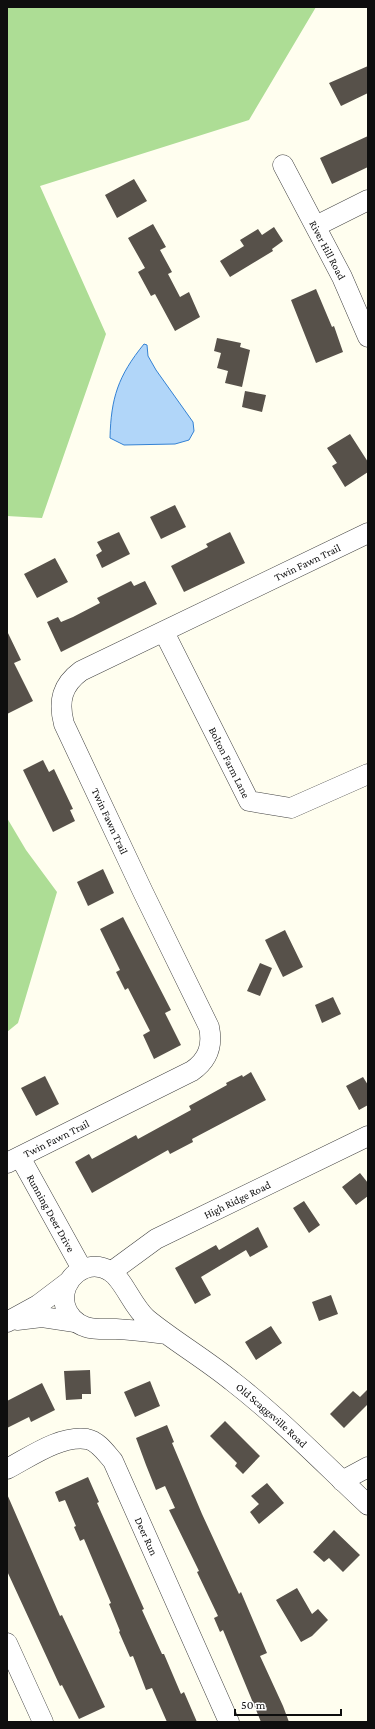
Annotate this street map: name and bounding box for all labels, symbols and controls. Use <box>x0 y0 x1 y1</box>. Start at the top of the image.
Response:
street label: River Hill Road <box>307 218 348 282</box>
street label: Twin Fawn Trail <box>272 541 342 583</box>
street label: Bolton Farm Lane <box>207 725 253 800</box>
street label: Twin Fawn Trail <box>89 786 131 856</box>
street label: Twin Fawn Trail <box>21 1117 91 1160</box>
street label: Running Deer Drive <box>25 1172 77 1254</box>
street label: High Ridge Road <box>202 1178 273 1221</box>
street label: Old Scaggsville Road <box>234 1381 310 1450</box>
street label: Deer Run <box>133 1515 160 1557</box>
scale bar <box>235 1691 341 1717</box>
text: 50 m <box>241 1698 266 1712</box>

